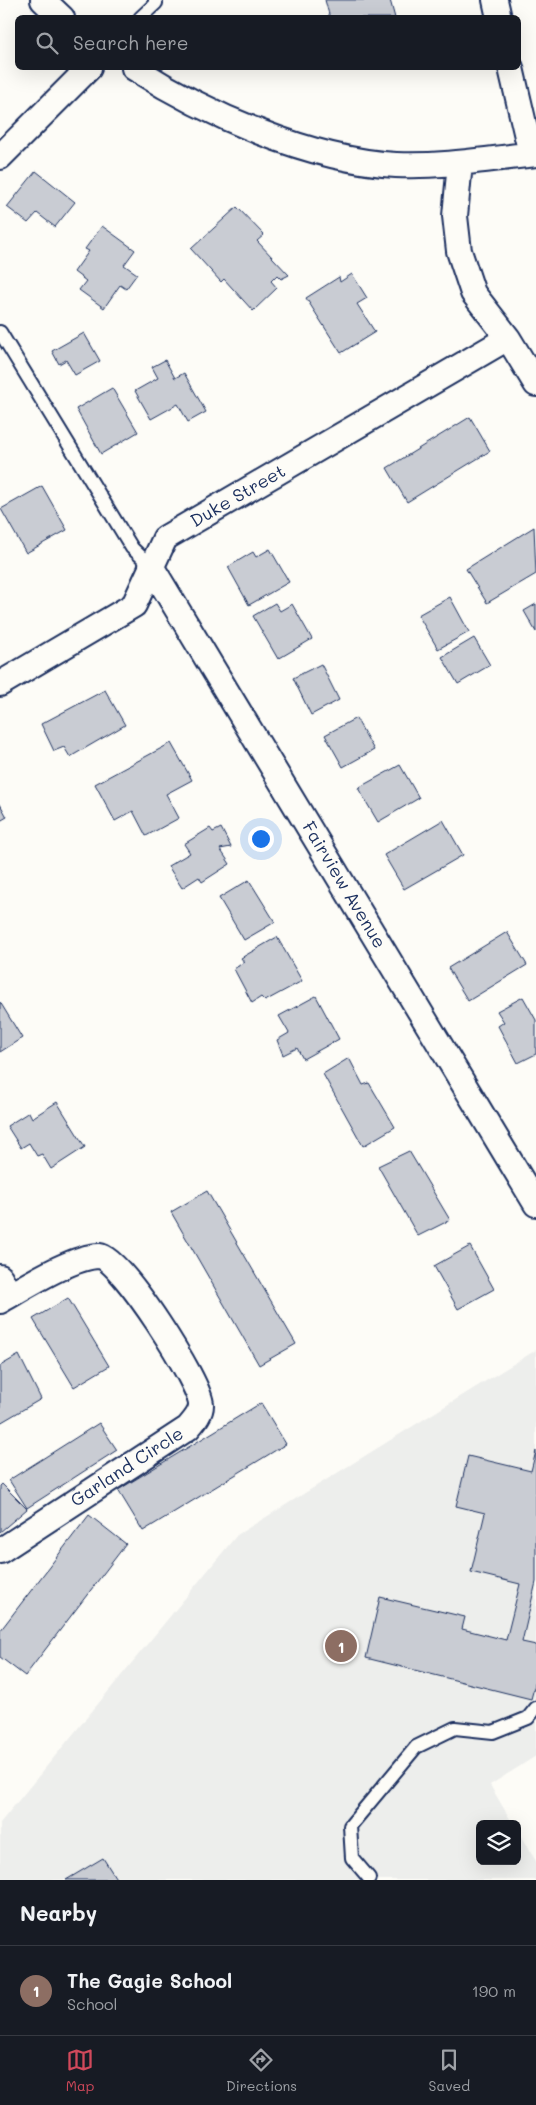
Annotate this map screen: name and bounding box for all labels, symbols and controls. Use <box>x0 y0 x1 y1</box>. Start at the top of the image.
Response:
search box <box>15 15 521 70</box>
icon: search <box>33 29 61 57</box>
text: Search here <box>73 30 189 55</box>
street label: Duke Street <box>186 458 289 532</box>
street label: Fairview Avenue <box>297 817 392 952</box>
your location <box>248 826 274 852</box>
street label: Garland Circle <box>65 1421 188 1512</box>
pin: 1 <box>325 1627 357 1665</box>
map controls <box>476 1820 521 1865</box>
button: layers <box>476 1820 521 1865</box>
text: Nearby <box>20 1899 97 1926</box>
text: The Gagie School <box>67 1968 232 1993</box>
text: 1 <box>32 1980 40 2001</box>
text: 190 m <box>472 1980 516 2001</box>
text: School <box>67 1993 117 2014</box>
tab: Map <box>66 2046 94 2095</box>
tab: Directions <box>226 2046 297 2095</box>
tab: Saved <box>429 2046 470 2095</box>

